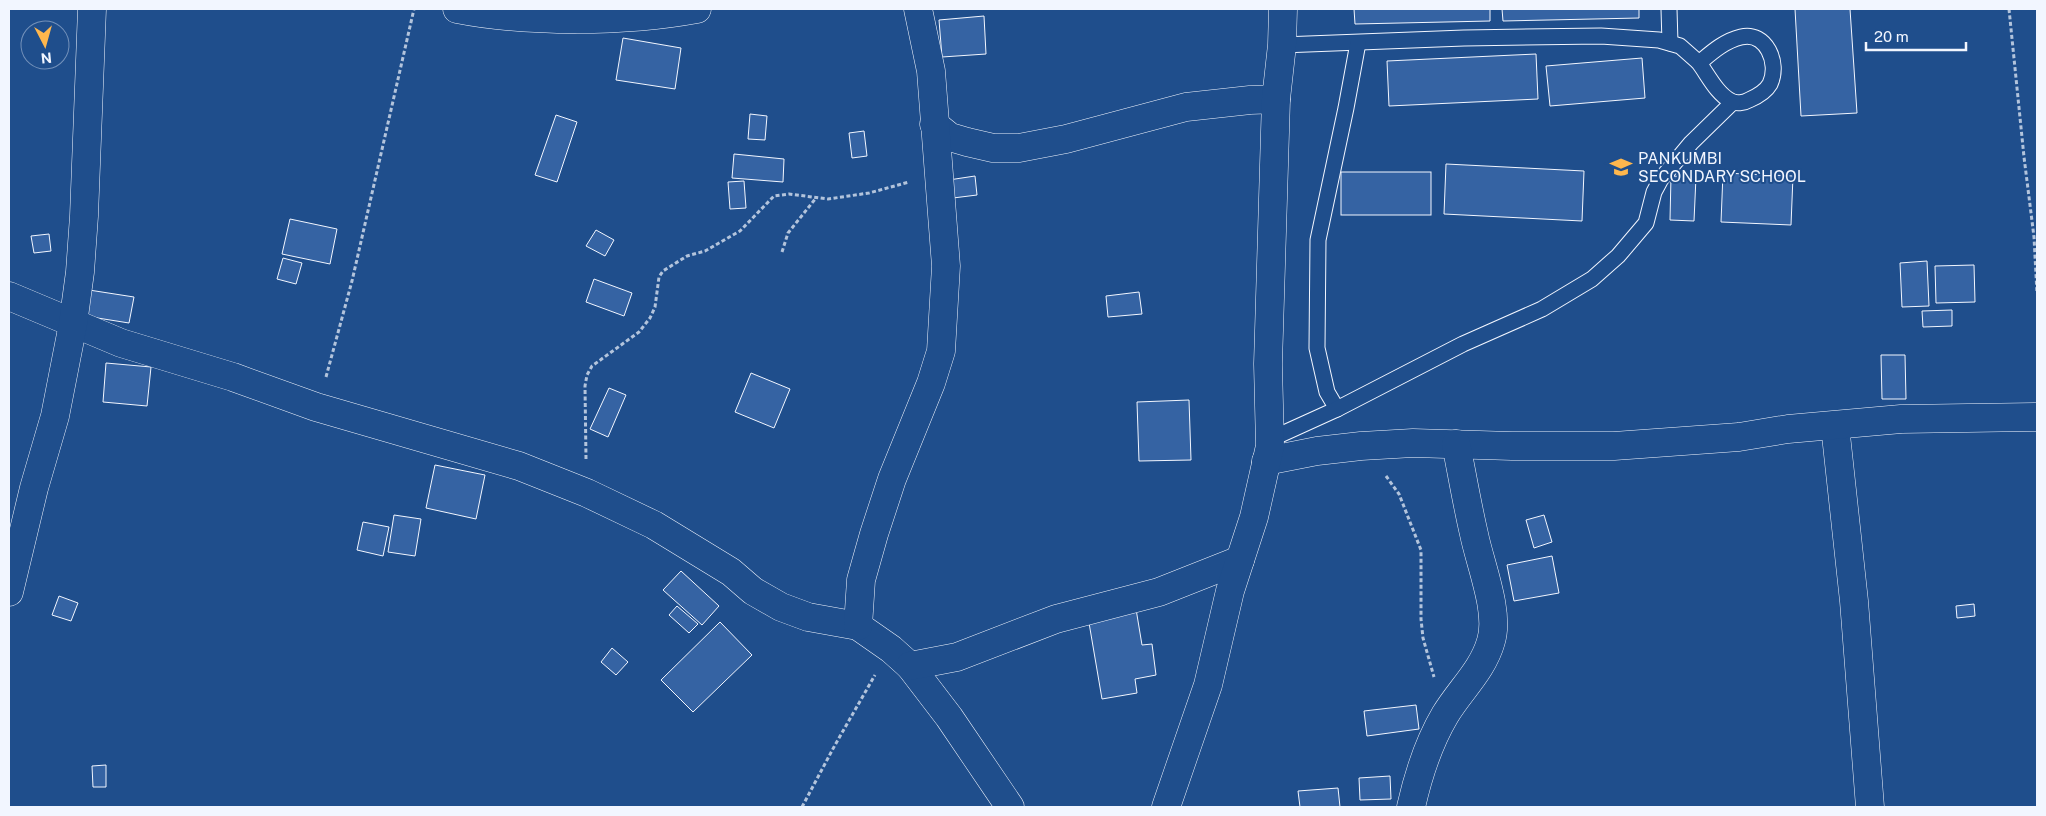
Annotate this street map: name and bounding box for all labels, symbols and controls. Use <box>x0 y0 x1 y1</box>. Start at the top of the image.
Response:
north arrow <box>20 20 70 70</box>
scale bar <box>1866 20 1966 52</box>
text: 20 m <box>1874 28 1909 45</box>
text: N <box>40 49 53 66</box>
place label: PANKUMBI SECONDARY SCHOOL <box>1638 149 1806 186</box>
school or university icon: PANKUMBI SECONDARY SCHOOL <box>1608 154 1634 180</box>

